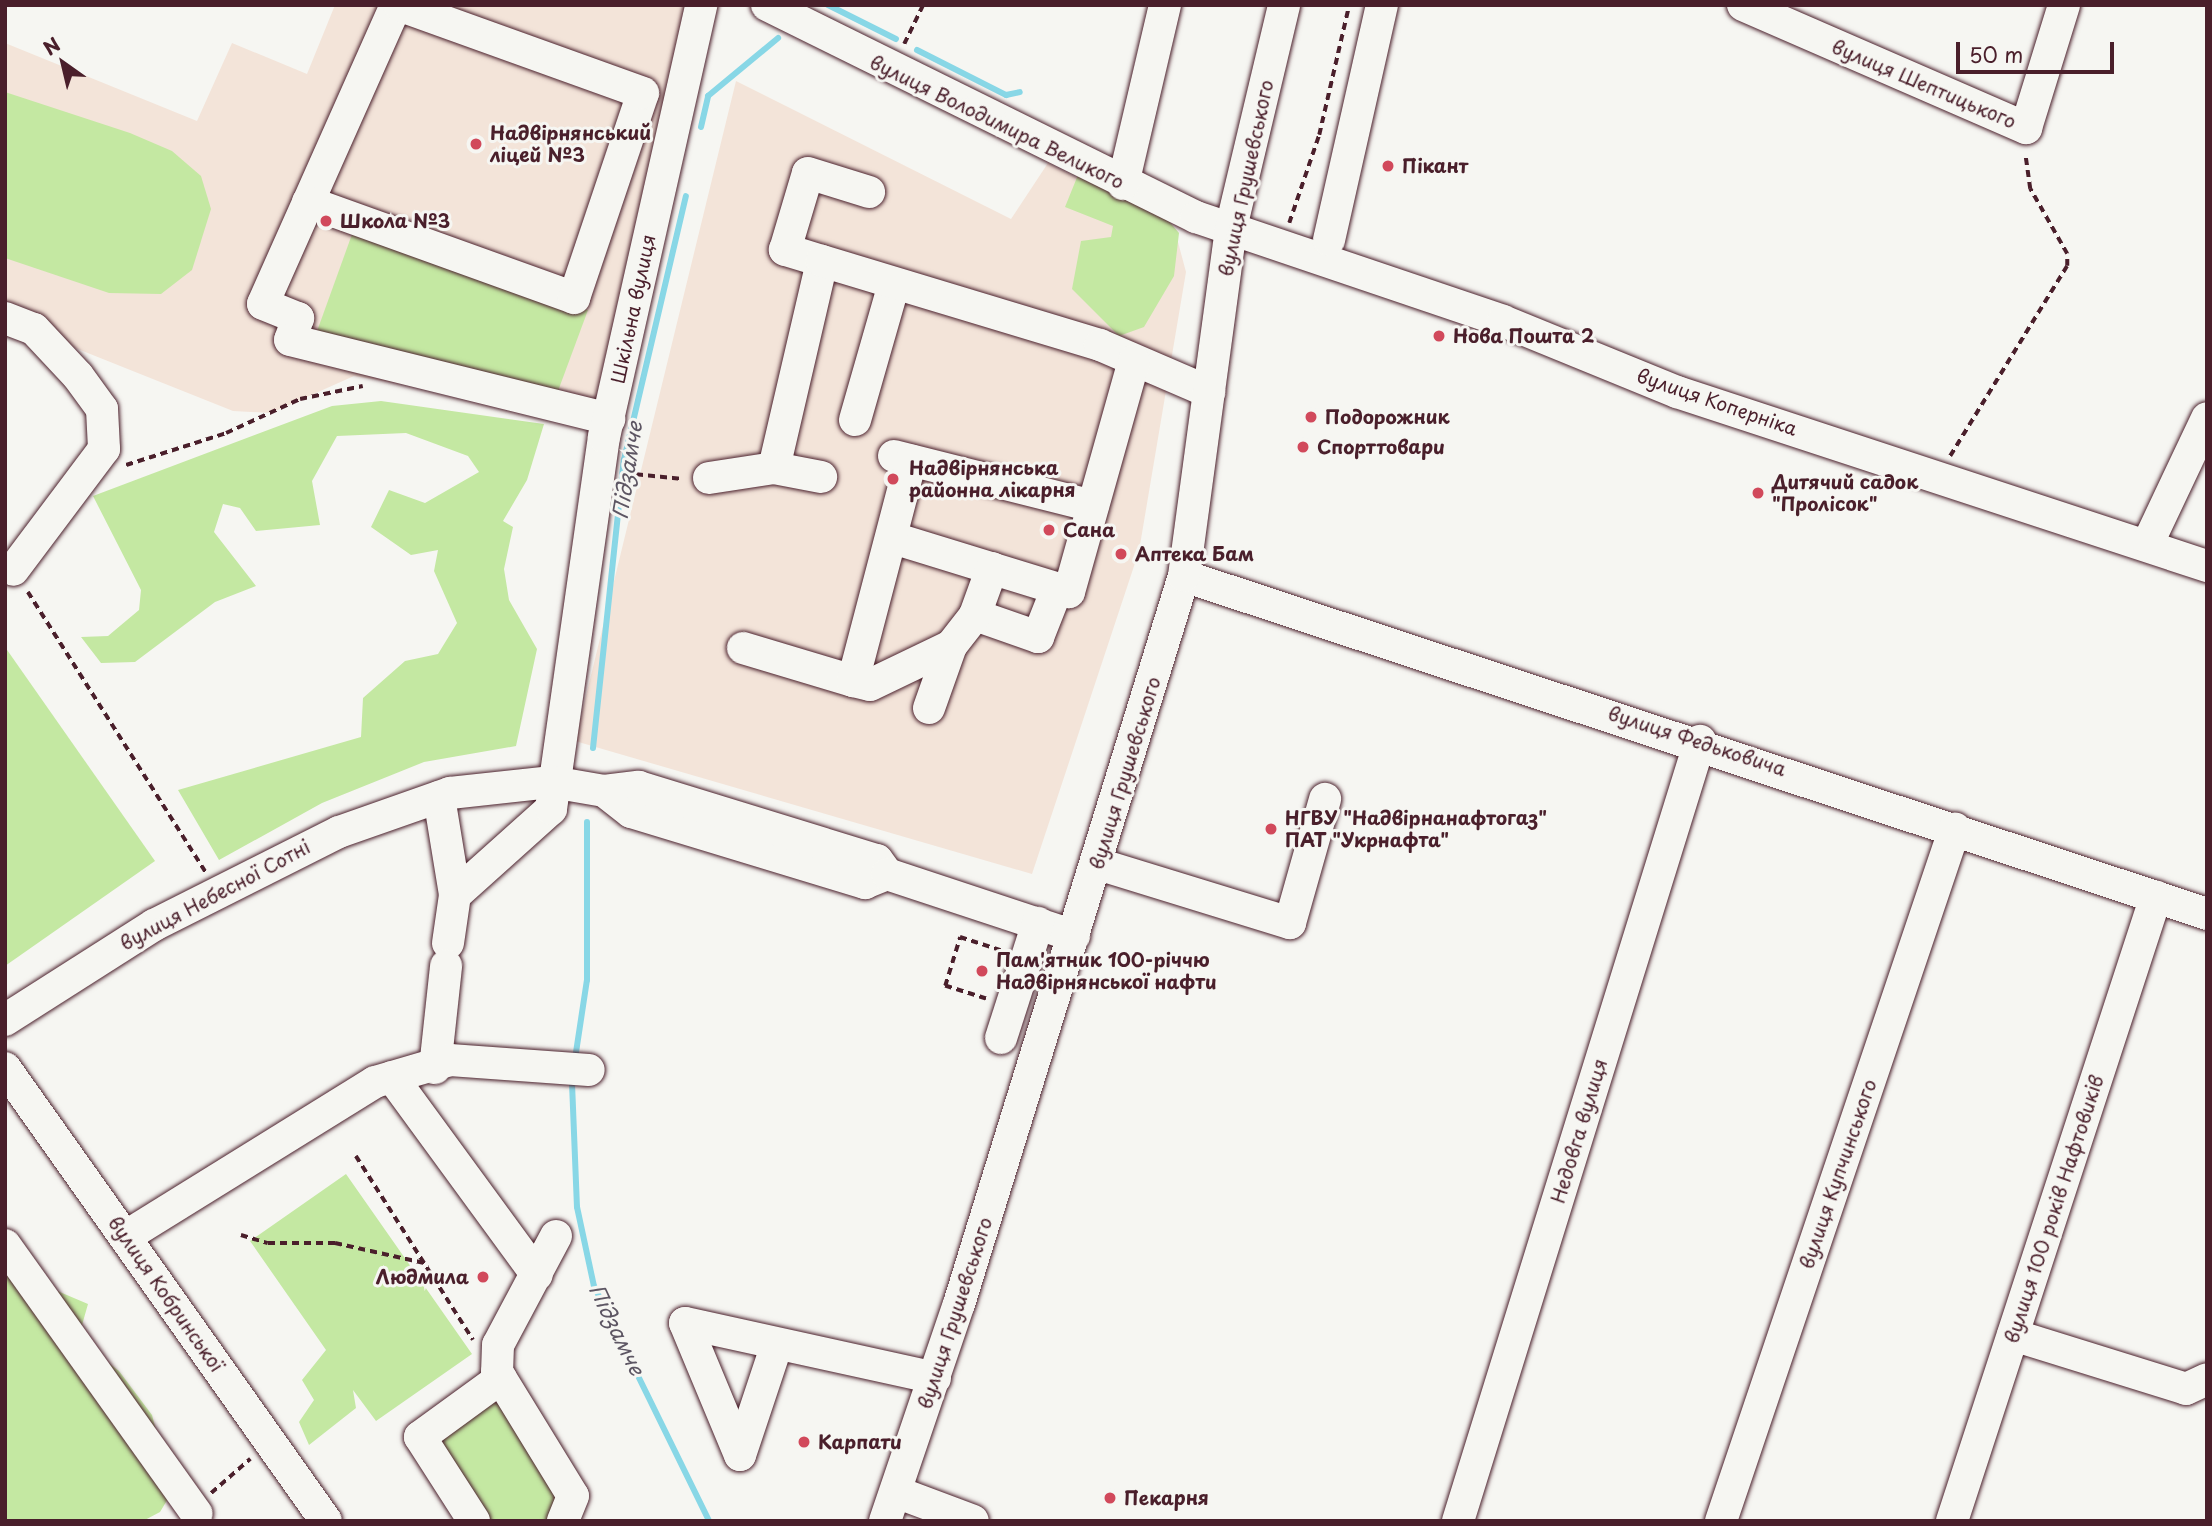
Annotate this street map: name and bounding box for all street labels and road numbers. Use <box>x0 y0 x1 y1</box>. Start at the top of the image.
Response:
street label: вулиця Шептицького <box>1828 35 2020 133</box>
street label: вулиця Володимира Великого <box>866 50 1128 194</box>
street label: вулиця Грушевського <box>1214 78 1278 278</box>
street label: Шкільна вулиця <box>606 232 660 386</box>
street label: вулиця Коперніка <box>1634 364 1800 440</box>
street label: вулиця Грушевського <box>1085 674 1165 872</box>
street label: вулиця Федьковича <box>1605 701 1789 781</box>
street label: вулиця Небесної Сотні <box>116 835 314 955</box>
street label: Недовга вулиця <box>1546 1056 1612 1206</box>
street label: вулиця 100 років Нафтовиків <box>2000 1071 2108 1347</box>
street label: вулиця Купчинського <box>1795 1076 1881 1272</box>
street label: вулиця Кобринської <box>104 1212 228 1376</box>
street label: вулиця Грушевського <box>913 1214 997 1412</box>

